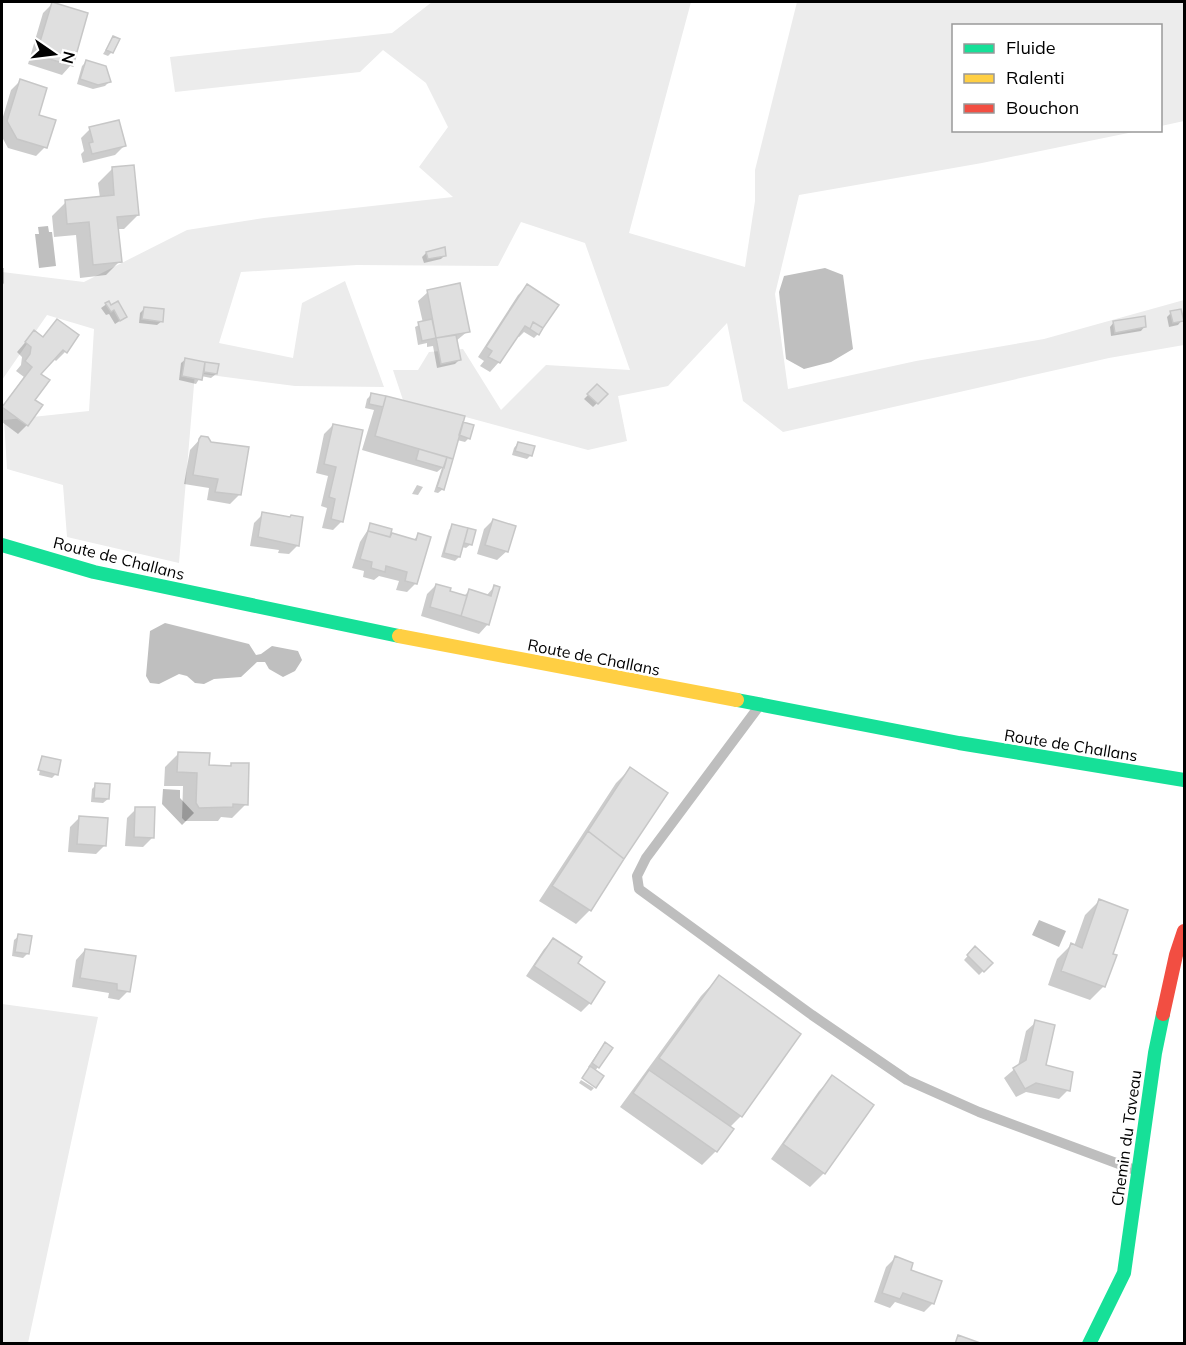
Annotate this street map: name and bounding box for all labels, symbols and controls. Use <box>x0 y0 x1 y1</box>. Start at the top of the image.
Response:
north arrow <box>24 24 84 84</box>
legend <box>952 24 1162 132</box>
text: Fluide <box>1006 36 1056 59</box>
text: N <box>57 49 80 66</box>
text: Ralenti <box>1006 66 1064 89</box>
text: Bouchon <box>1006 96 1079 119</box>
street label: Route de Challans <box>51 532 187 584</box>
street label: Route de Challans <box>526 634 662 680</box>
street label: Route de Challans <box>1003 725 1139 765</box>
street label: Chemin du Taveau <box>1107 1069 1145 1207</box>

